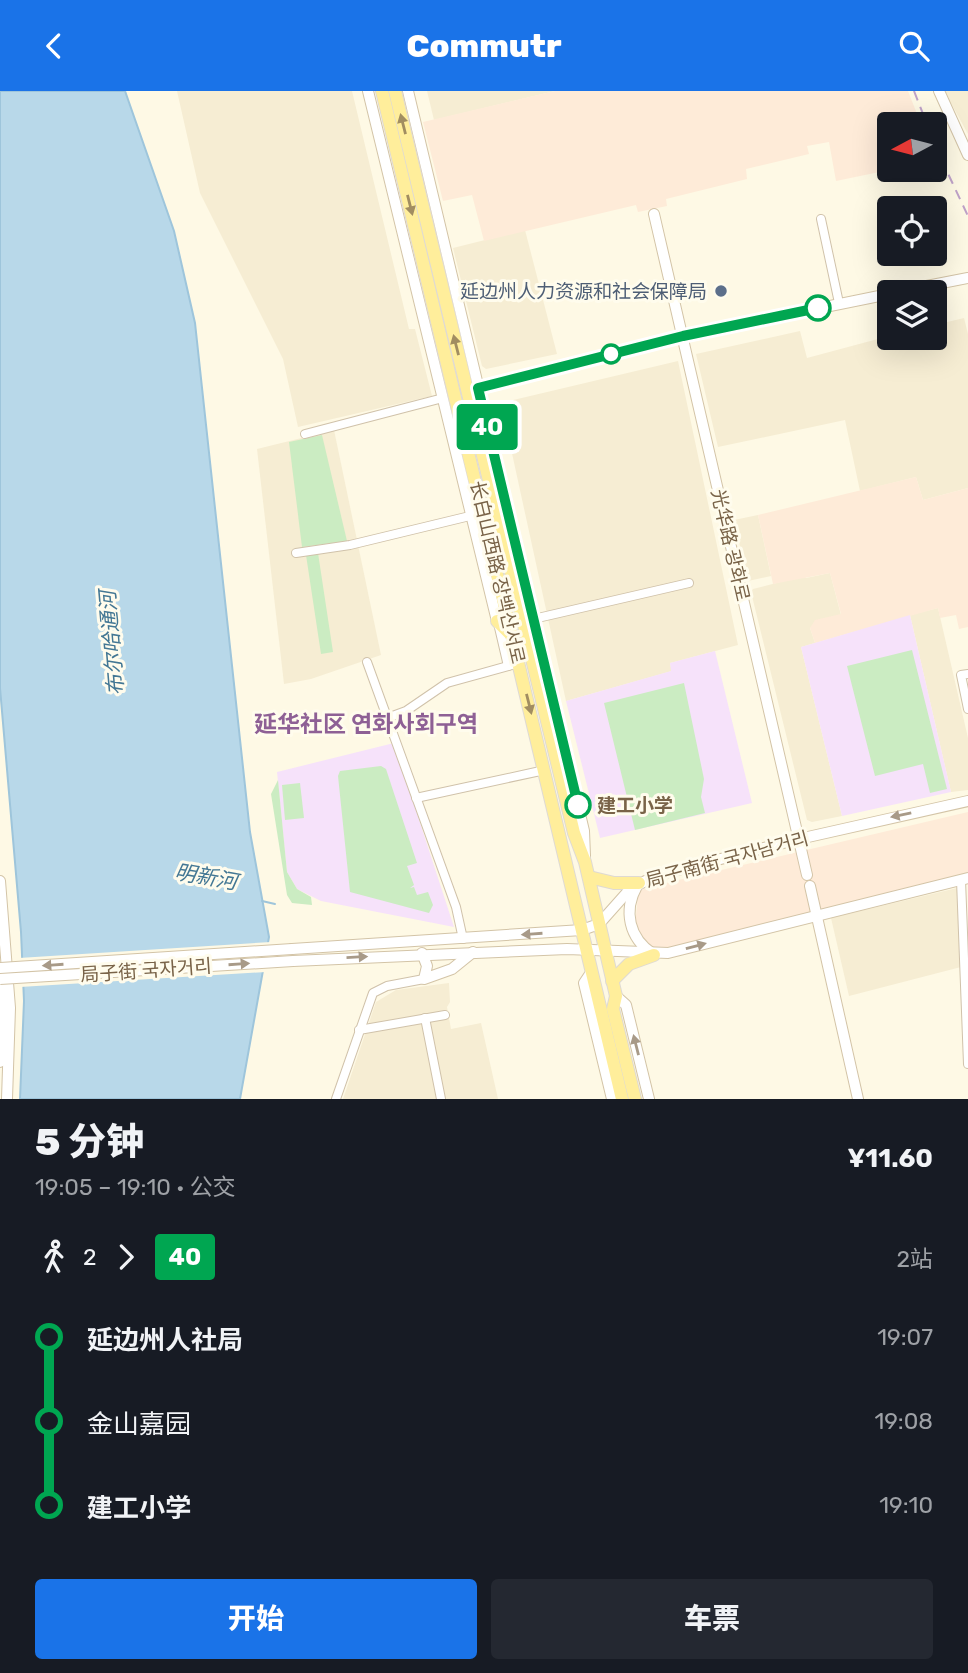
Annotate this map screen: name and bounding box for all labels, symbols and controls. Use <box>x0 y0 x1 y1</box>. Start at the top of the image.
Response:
icon: back <box>35 27 73 65</box>
text: Commutr <box>407 27 561 65</box>
icon: search <box>895 27 933 65</box>
north arrow <box>877 112 947 182</box>
map controls <box>877 112 947 350</box>
one-way arrow <box>397 113 408 135</box>
one-way arrow <box>405 194 416 216</box>
button: locate <box>877 196 947 266</box>
place label: 延边州人力资源和社会保障局 <box>460 280 707 303</box>
button: layers <box>877 280 947 350</box>
marker: 延边州人力资源和社会保障局 <box>713 283 729 299</box>
unlabelled marker <box>805 295 831 321</box>
one-way arrow <box>450 334 461 356</box>
unlabelled marker <box>601 344 621 364</box>
line badge: 40 <box>456 404 518 450</box>
text: 40 <box>471 413 503 441</box>
street label: 长白山西路 장백산서로 <box>465 478 530 666</box>
street label: 光华路 광화로 <box>706 487 755 603</box>
water label: 布尔哈通河 <box>94 586 129 696</box>
one-way arrow <box>524 693 535 715</box>
district label: 延华社区 연화사회구역 <box>254 710 478 738</box>
marker: 建工小学 <box>565 792 591 818</box>
place label: 建工小学 <box>597 794 673 817</box>
one-way arrow <box>890 810 912 821</box>
street label: 局子南街 국자남거리 <box>643 827 811 892</box>
water label: 明新河 <box>173 859 243 895</box>
one-way arrow <box>521 929 543 940</box>
one-way arrow <box>686 940 708 951</box>
one-way arrow <box>347 951 369 962</box>
street label: 局子街 국자거리 <box>80 954 212 987</box>
one-way arrow <box>228 958 250 969</box>
one-way arrow <box>41 959 63 970</box>
one-way arrow <box>630 1034 641 1056</box>
text: 5 分钟 <box>35 1119 144 1165</box>
text: ¥11.60 <box>847 1143 933 1174</box>
text: 19:05 – 19:10 · 公交 <box>35 1173 236 1201</box>
icon: walk <box>35 1238 73 1276</box>
icon: forward <box>107 1238 145 1276</box>
text: 2 <box>83 1243 97 1271</box>
text: 40 <box>169 1243 201 1271</box>
text: 2站 <box>896 1245 933 1273</box>
text: 19:07 <box>877 1323 933 1351</box>
text: 延边州人社局 <box>87 1325 243 1356</box>
text: 19:08 <box>874 1407 933 1435</box>
text: 金山嘉园 <box>87 1409 191 1440</box>
text: 19:10 <box>879 1491 933 1519</box>
text: 建工小学 <box>87 1493 191 1524</box>
button: 开始 <box>35 1579 477 1659</box>
button: 车票 <box>491 1579 933 1659</box>

